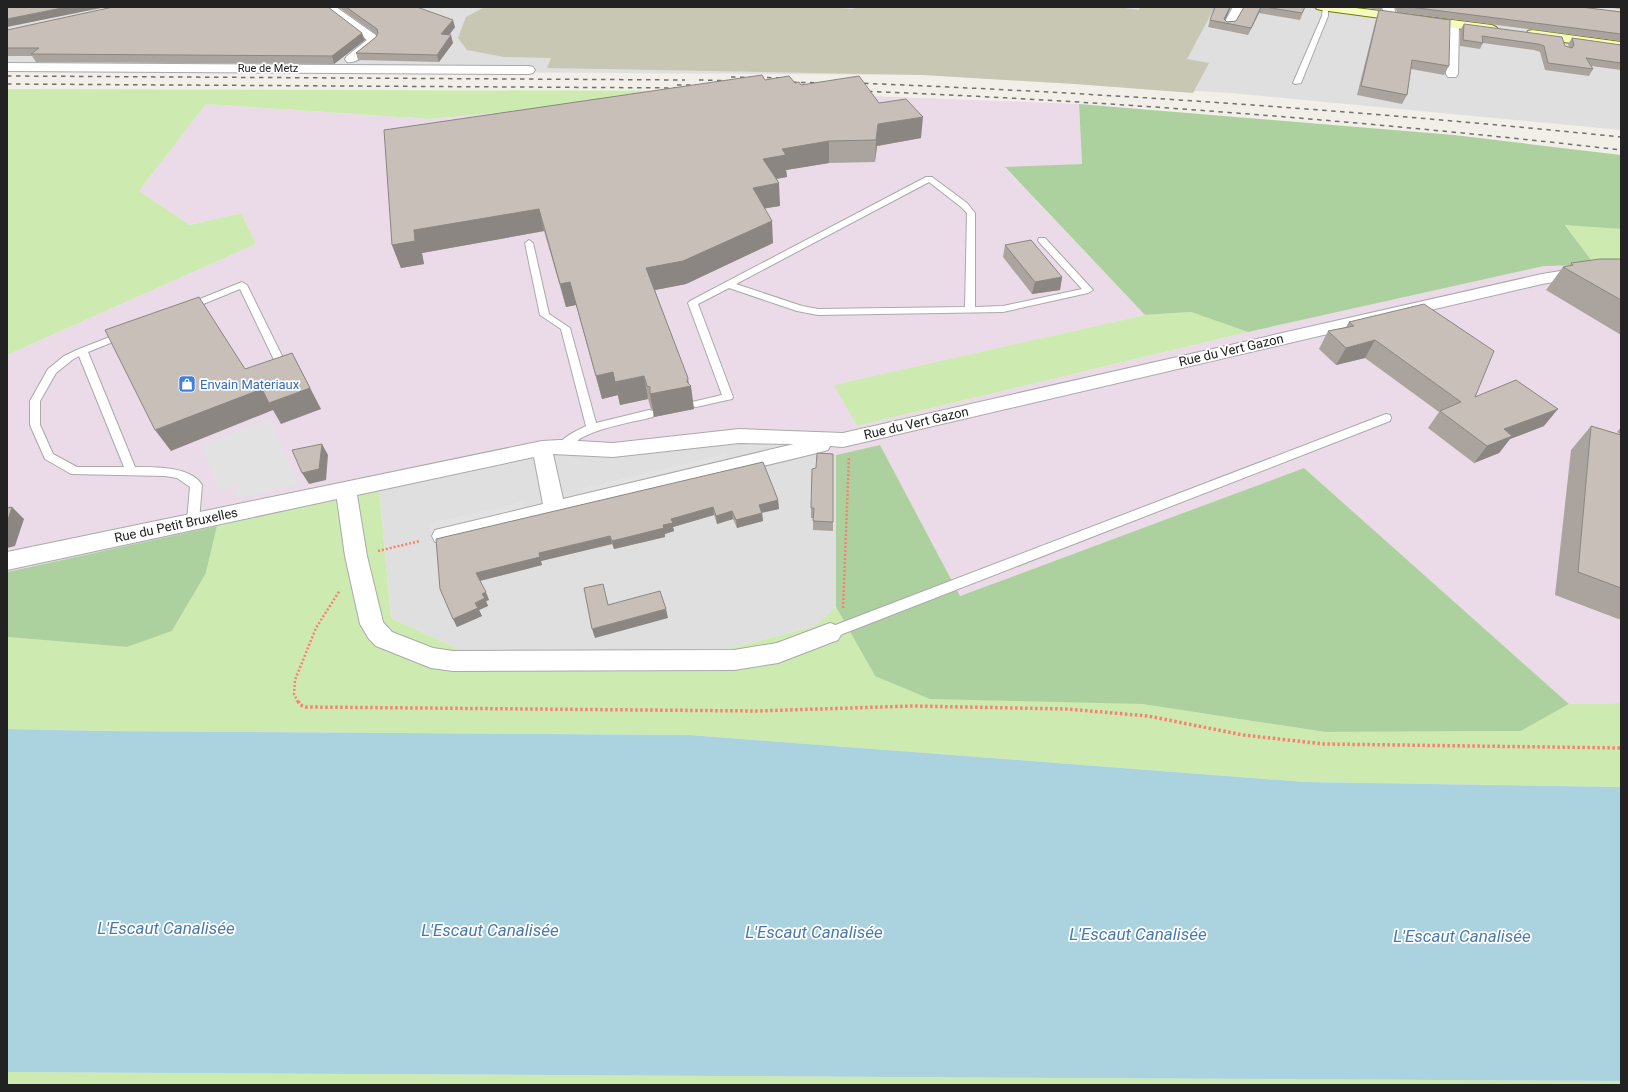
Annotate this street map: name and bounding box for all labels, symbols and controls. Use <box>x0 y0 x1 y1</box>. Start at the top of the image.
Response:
street label: Rue de Metz <box>238 62 299 75</box>
street label: Rue du Vert Gazon <box>1177 331 1285 369</box>
shop icon: Envain Materiaux <box>177 374 197 394</box>
place label: Envain Materiaux <box>200 377 300 392</box>
street label: Rue du Vert Gazon <box>862 404 970 442</box>
street label: Rue du Petit Bruxelles <box>113 505 239 545</box>
water label: L'Escaut Canalisée <box>97 918 235 938</box>
water label: L'Escaut Canalisée <box>421 920 559 940</box>
water label: L'Escaut Canalisée <box>745 922 883 942</box>
water label: L'Escaut Canalisée <box>1069 924 1207 944</box>
water label: L'Escaut Canalisée <box>1393 926 1531 946</box>

